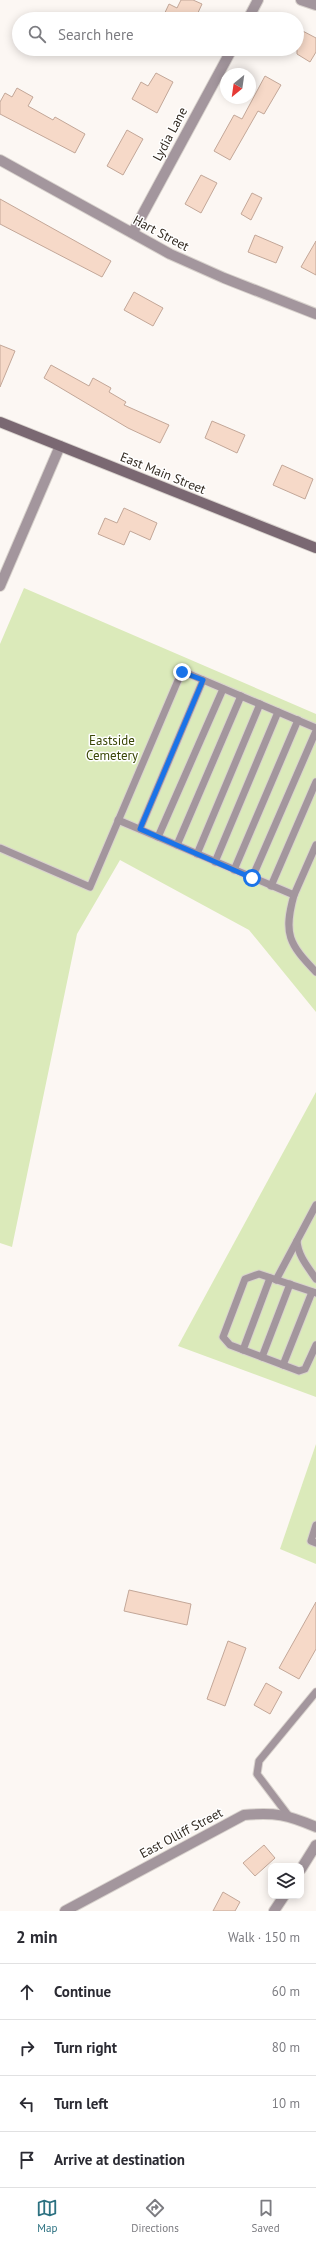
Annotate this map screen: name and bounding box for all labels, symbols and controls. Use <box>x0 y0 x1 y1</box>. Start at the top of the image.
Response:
search box <box>12 12 304 56</box>
icon: search <box>26 23 48 45</box>
text: Search here <box>58 25 134 44</box>
north arrow <box>220 68 256 104</box>
street label: Lydia Lane <box>149 104 191 164</box>
street label: Hart Street <box>130 211 192 255</box>
street label: East Main Street <box>118 448 209 498</box>
route end <box>173 663 191 681</box>
park label: Eastside Cemetery <box>86 732 138 764</box>
route start <box>243 869 261 887</box>
street label: East Olliff Street <box>137 1804 226 1862</box>
map controls <box>268 1863 304 1899</box>
button: layers <box>268 1863 304 1899</box>
text: 2 min <box>16 1926 57 1948</box>
text: Walk · 150 m <box>228 1929 300 1946</box>
icon: ahead <box>16 1981 38 2003</box>
text: Continue <box>54 1982 111 2001</box>
text: 60 m <box>272 1983 300 2000</box>
icon: right <box>16 2037 38 2059</box>
text: Turn right <box>54 2038 117 2057</box>
text: 80 m <box>272 2039 300 2056</box>
icon: left <box>16 2093 38 2115</box>
text: Turn left <box>54 2094 108 2113</box>
text: 10 m <box>272 2095 300 2112</box>
icon: arrive <box>16 2149 38 2171</box>
text: Arrive at destination <box>54 2150 185 2169</box>
tab: Map <box>36 2197 58 2235</box>
tab: Directions <box>131 2197 179 2235</box>
tab: Saved <box>252 2197 280 2235</box>

